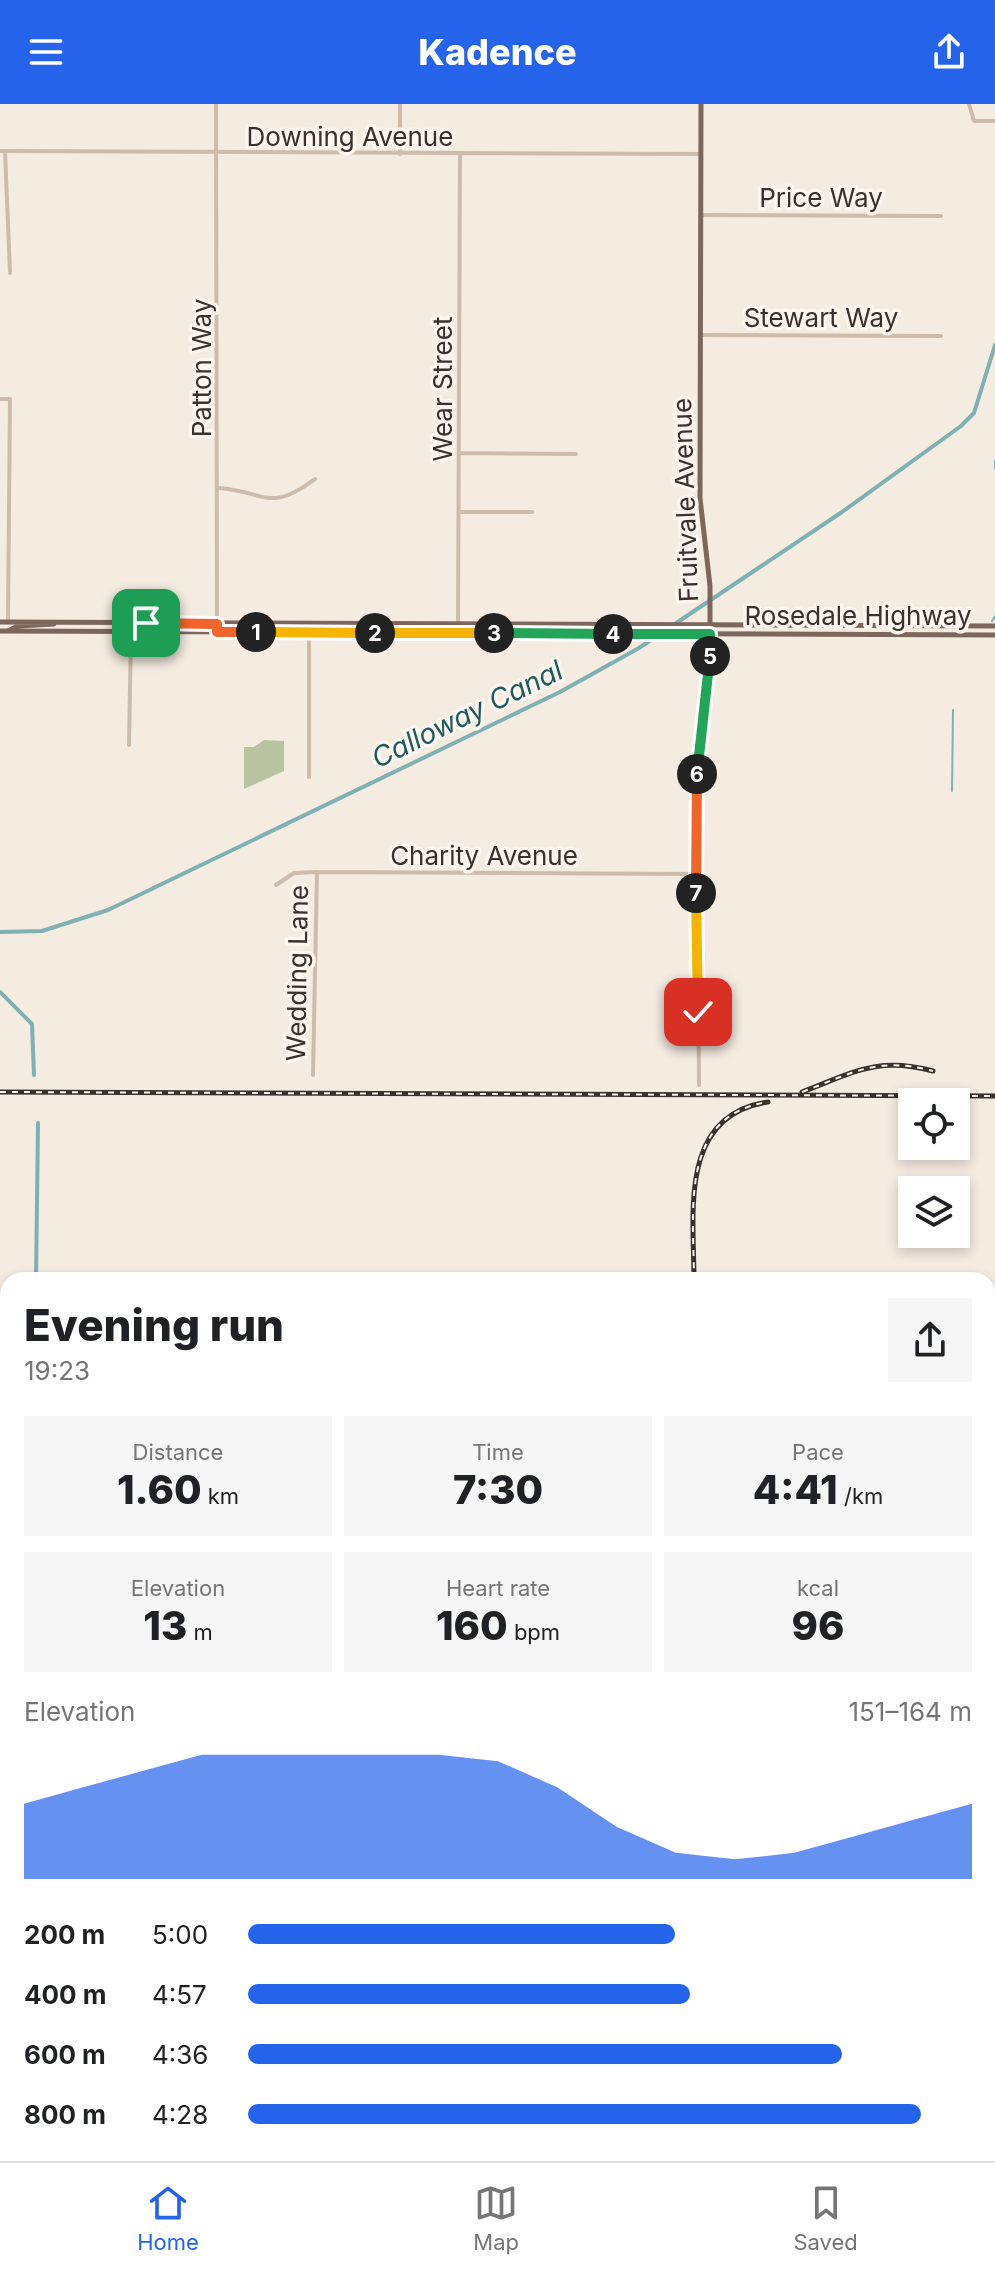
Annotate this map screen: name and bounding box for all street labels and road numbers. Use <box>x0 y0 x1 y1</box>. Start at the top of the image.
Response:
street label: Downing Avenue <box>247 121 453 152</box>
street label: Price Way <box>759 182 883 213</box>
street label: Patton Way <box>186 299 217 437</box>
street label: Stewart Way <box>744 302 898 333</box>
street label: Wear Street <box>427 317 458 461</box>
street label: Fruitvale Avenue <box>666 397 704 603</box>
street label: Rosedale Highway <box>744 600 972 631</box>
street label: Charity Avenue <box>390 840 578 871</box>
street label: Wedding Lane <box>280 885 314 1061</box>

